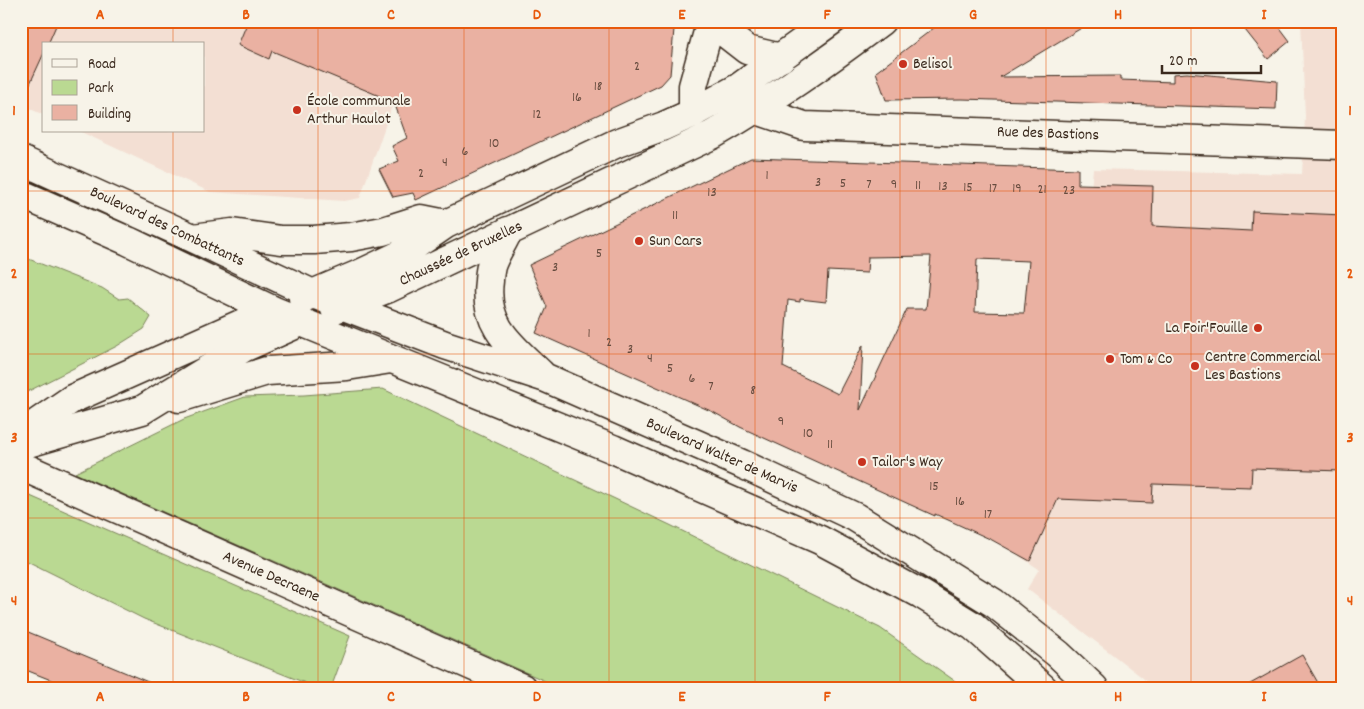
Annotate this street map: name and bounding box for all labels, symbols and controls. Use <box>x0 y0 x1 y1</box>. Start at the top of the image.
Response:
text: A <box>96 4 105 27</box>
text: B <box>242 4 250 27</box>
text: C <box>387 4 395 27</box>
text: D <box>533 4 542 27</box>
text: E <box>678 4 686 27</box>
text: F <box>823 4 831 27</box>
text: G <box>969 4 977 27</box>
text: H <box>1114 4 1122 27</box>
text: I <box>1262 4 1268 27</box>
legend <box>42 42 205 132</box>
scale bar <box>1162 42 1260 74</box>
text: 20 m <box>1169 51 1197 73</box>
place label: Belisol <box>913 53 952 76</box>
text: Road <box>88 54 116 76</box>
house number: 2 <box>634 57 640 77</box>
marker: Belisol <box>897 58 909 70</box>
house number: 18 <box>594 77 603 97</box>
text: Park <box>88 78 114 100</box>
house number: 16 <box>572 88 582 108</box>
place label: École communale Arthur Haulot <box>307 90 411 131</box>
text: 1 <box>12 100 16 123</box>
text: 1 <box>1348 100 1352 123</box>
text: Building <box>88 104 131 126</box>
marker: École communale Arthur Haulot <box>291 104 303 116</box>
house number: 12 <box>532 105 542 125</box>
street label: Rue des Bastions <box>997 121 1100 147</box>
house number: 10 <box>489 134 499 154</box>
house number: 6 <box>462 142 469 162</box>
house number: 4 <box>442 153 448 173</box>
house number: 2 <box>418 164 424 184</box>
house number: 1 <box>765 166 769 186</box>
house number: 3 <box>815 173 821 193</box>
house number: 5 <box>840 174 846 194</box>
house number: 7 <box>866 175 872 195</box>
house number: 9 <box>891 175 897 195</box>
house number: 11 <box>915 176 921 196</box>
house number: 13 <box>938 177 948 197</box>
house number: 15 <box>963 178 973 198</box>
house number: 17 <box>989 179 997 199</box>
house number: 19 <box>1012 179 1022 199</box>
house number: 21 <box>1037 180 1047 200</box>
street label: Boulevard des Combattants <box>86 181 248 273</box>
house number: 23 <box>1063 181 1075 201</box>
house number: 13 <box>707 183 717 203</box>
house number: 11 <box>672 206 678 226</box>
street label: Chaussée de Bruxelles <box>396 215 527 293</box>
place label: Sun Cars <box>649 230 702 253</box>
marker: Sun Cars <box>633 235 645 247</box>
house number: 5 <box>596 244 602 264</box>
house number: 3 <box>552 258 558 278</box>
text: 2 <box>11 263 18 286</box>
text: 2 <box>1347 263 1354 286</box>
place label: La Foir'Fouille <box>1165 317 1248 340</box>
marker: La Foir'Fouille <box>1252 322 1264 334</box>
house number: 1 <box>587 324 591 344</box>
house number: 2 <box>606 333 612 353</box>
house number: 3 <box>627 340 633 360</box>
place label: Centre Commercial Les Bastions <box>1205 346 1321 387</box>
place label: Tom & Co <box>1120 348 1172 371</box>
house number: 4 <box>647 349 653 369</box>
marker: Tom & Co <box>1104 353 1116 365</box>
house number: 5 <box>667 359 673 379</box>
marker: Centre Commercial Les Bastions <box>1189 360 1201 372</box>
house number: 6 <box>689 369 696 389</box>
house number: 7 <box>708 377 714 397</box>
house number: 8 <box>750 381 756 401</box>
street label: Boulevard Walter de Marvis <box>642 412 802 500</box>
house number: 9 <box>778 412 784 432</box>
house number: 10 <box>803 424 813 444</box>
text: 3 <box>10 427 18 450</box>
text: 3 <box>1346 427 1354 450</box>
house number: 11 <box>827 435 833 455</box>
place label: Tailor's Way <box>872 451 943 474</box>
marker: Tailor's Way <box>856 456 868 468</box>
house number: 15 <box>929 477 939 497</box>
house number: 16 <box>955 492 965 512</box>
house number: 17 <box>984 505 992 525</box>
street label: Avenue Decraene <box>219 545 323 609</box>
text: 4 <box>11 590 17 613</box>
text: 4 <box>1347 590 1353 613</box>
text: A <box>96 686 105 709</box>
text: B <box>242 686 250 709</box>
text: C <box>387 686 395 709</box>
text: D <box>533 686 542 709</box>
text: E <box>678 686 686 709</box>
text: F <box>823 686 831 709</box>
text: G <box>969 686 977 709</box>
text: H <box>1114 686 1122 709</box>
text: I <box>1262 686 1268 709</box>

